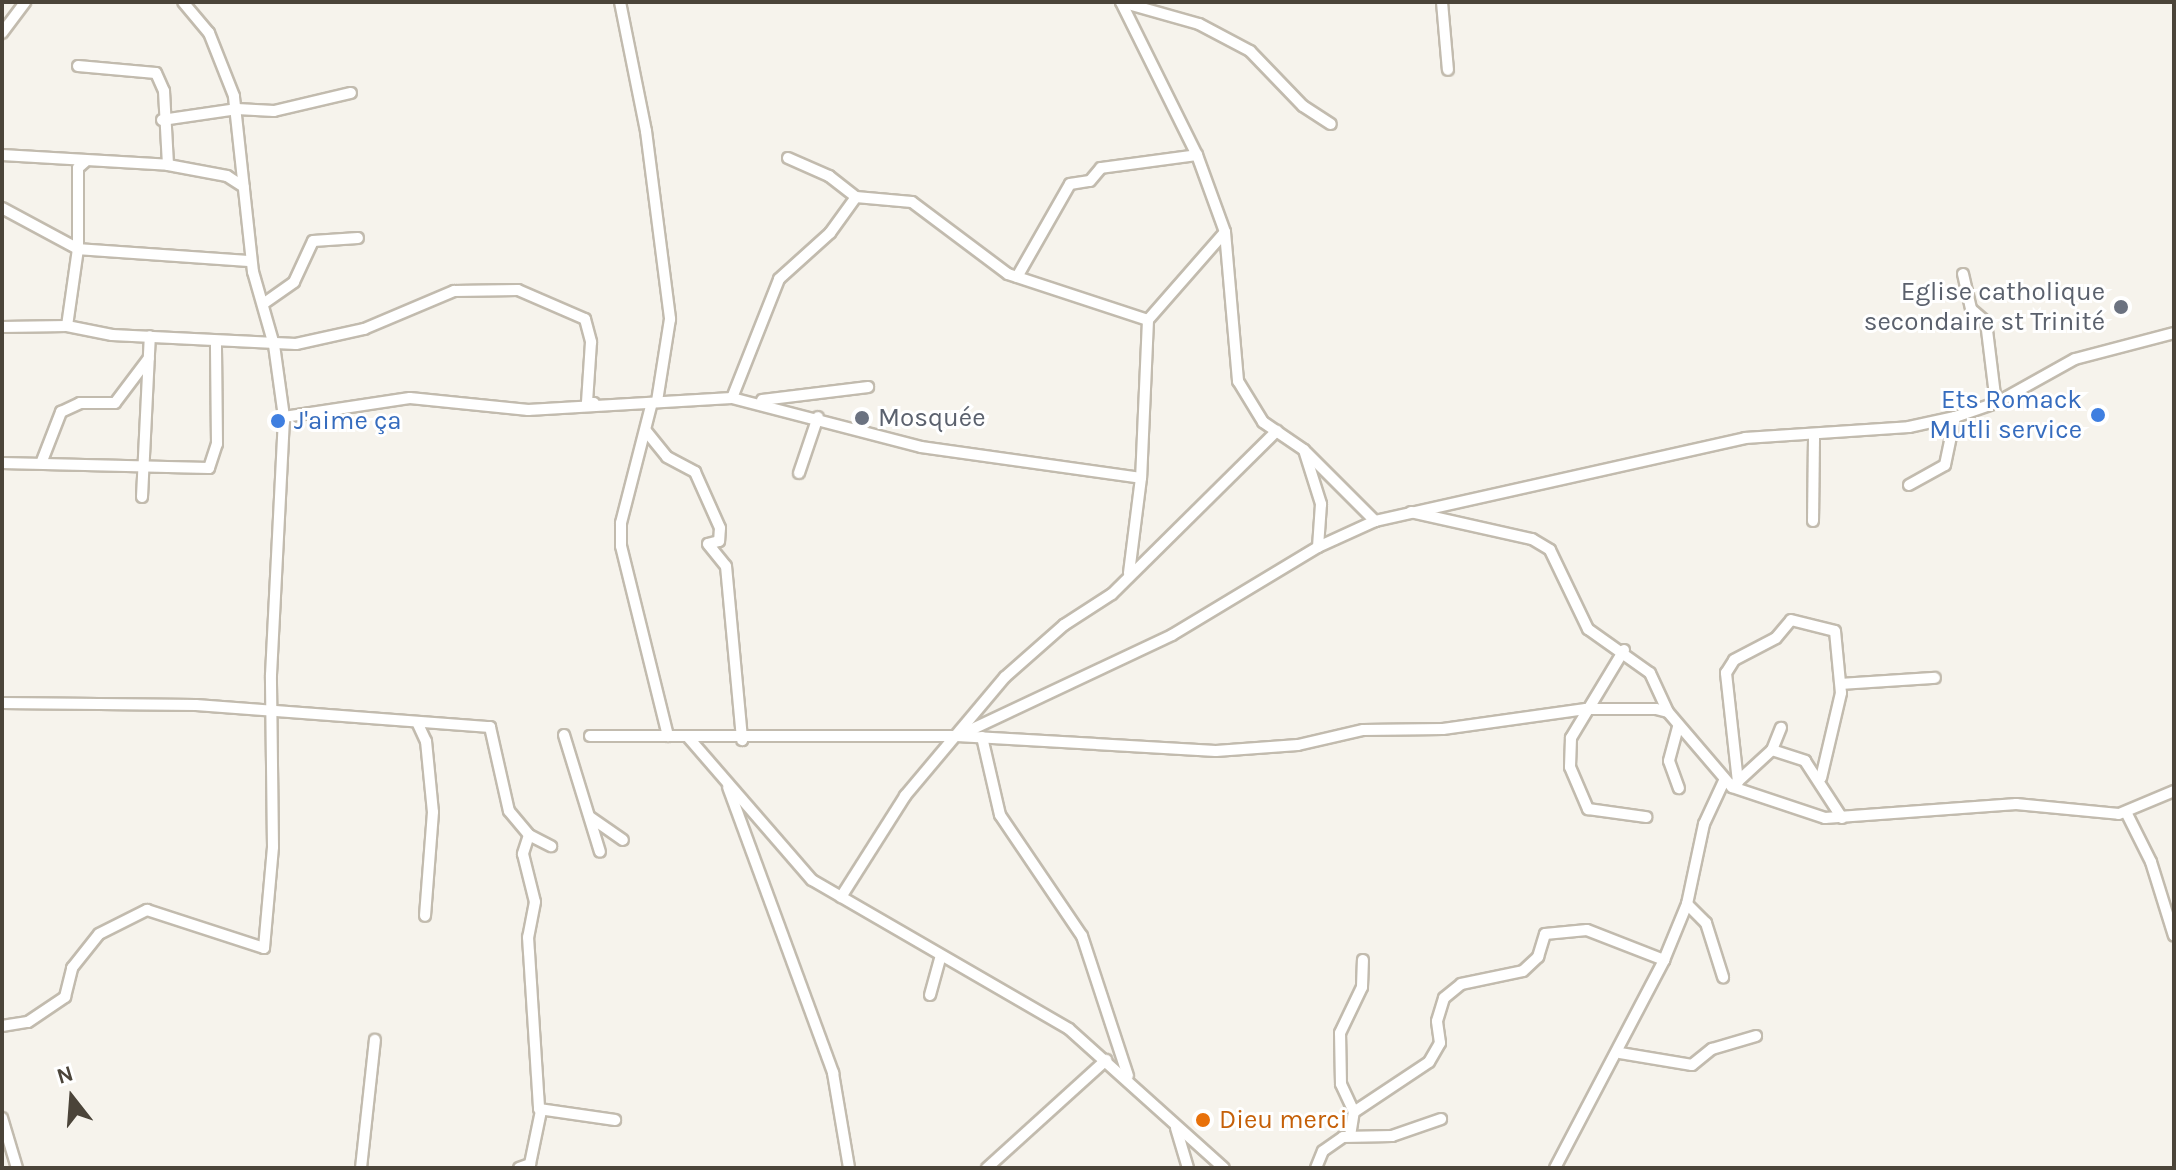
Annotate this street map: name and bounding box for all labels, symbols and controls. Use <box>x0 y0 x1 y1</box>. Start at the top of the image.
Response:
place label: Eglise catholique secondaire st Trinité <box>1864 276 2105 338</box>
marker: Eglise catholique secondaire st Trinité <box>2112 298 2130 316</box>
place label: Ets Romack Mutli service <box>1929 384 2082 446</box>
place label: Mosquée <box>878 402 986 434</box>
place label: J'aime ça <box>294 405 402 437</box>
marker: Ets Romack Mutli service <box>2089 406 2107 424</box>
marker: Mosquée <box>853 409 871 427</box>
marker: J'aime ça <box>269 412 287 430</box>
north arrow <box>32 1058 112 1138</box>
text: N <box>54 1060 76 1090</box>
place label: Dieu merci <box>1219 1104 1347 1136</box>
marker: Dieu merci <box>1194 1111 1212 1129</box>

